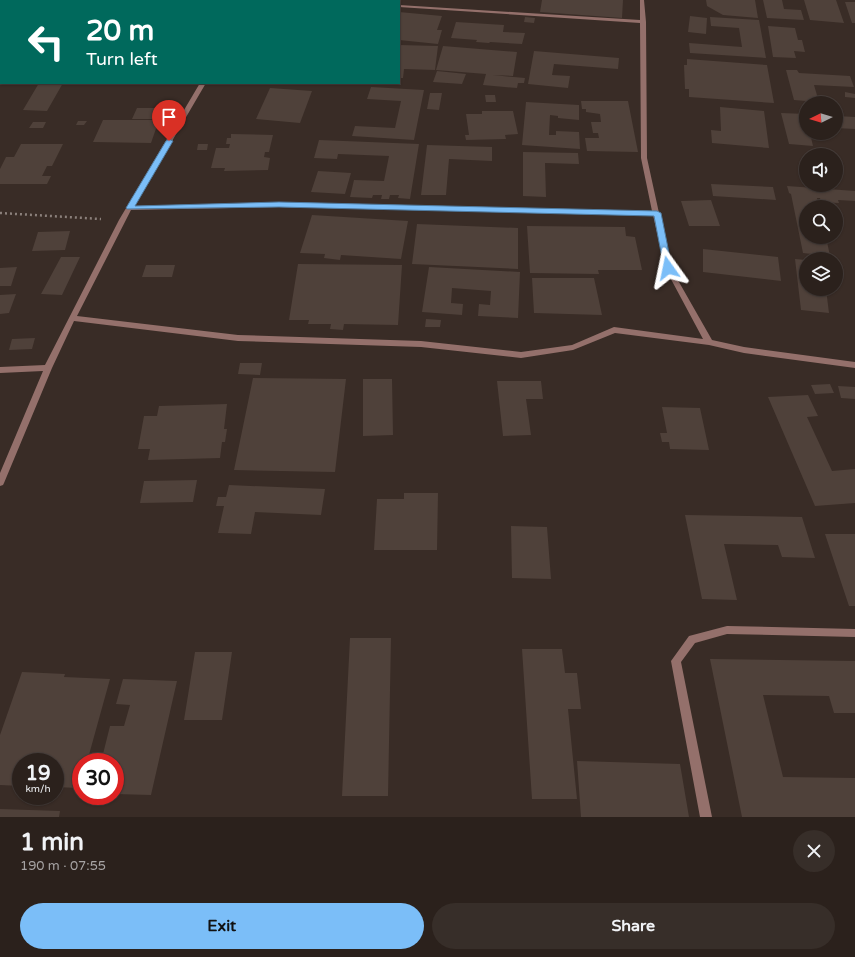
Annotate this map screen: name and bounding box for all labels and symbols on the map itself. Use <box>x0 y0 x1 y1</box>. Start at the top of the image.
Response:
north arrow <box>799 96 843 140</box>
pin <box>152 100 186 141</box>
position arrow <box>647 247 689 289</box>
speed limit sign: 30 <box>72 753 124 805</box>

